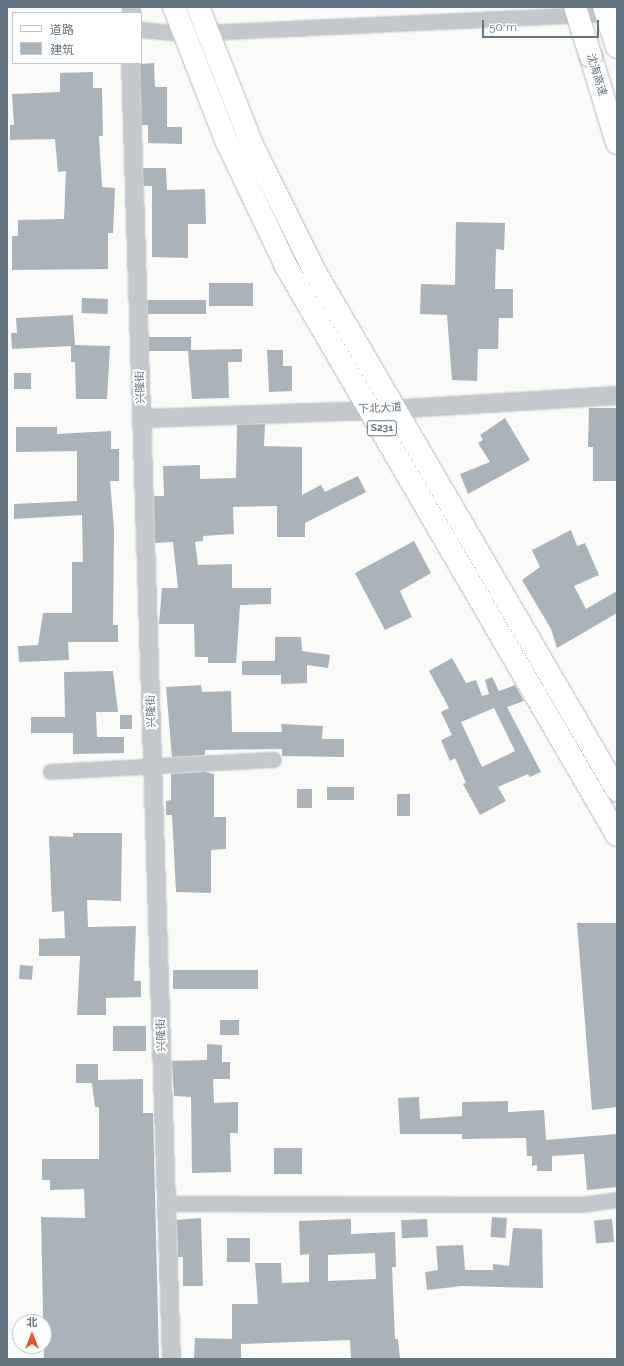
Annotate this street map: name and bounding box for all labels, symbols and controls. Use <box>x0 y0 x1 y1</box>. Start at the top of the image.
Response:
legend <box>12 12 142 64</box>
scale bar <box>484 12 601 38</box>
text: 50 m <box>489 20 517 34</box>
text: 道路 <box>50 23 74 37</box>
text: 建筑 <box>50 43 74 57</box>
street label: 沈海高速 <box>583 52 609 98</box>
street label: 兴隆街 <box>134 370 148 404</box>
street label: 下北大道 <box>358 401 402 417</box>
road number: S231 <box>366 420 398 436</box>
street label: 兴隆街 <box>145 694 159 728</box>
street label: 兴隆街 <box>155 1018 169 1052</box>
north arrow <box>12 1314 52 1354</box>
text: 北 <box>27 1316 38 1329</box>

